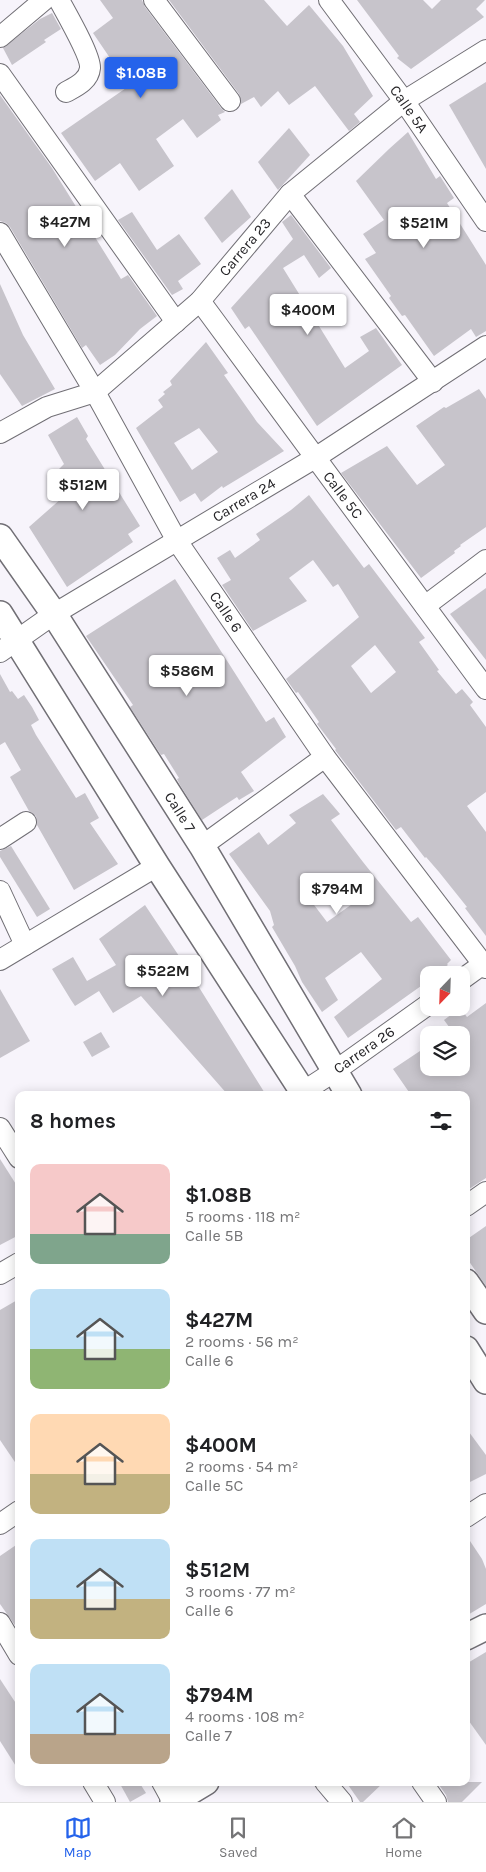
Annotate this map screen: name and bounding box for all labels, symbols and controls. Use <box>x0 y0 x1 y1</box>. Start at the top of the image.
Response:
pin: $1.08B <box>100 56 182 99</box>
text: $1.08B <box>116 63 167 82</box>
street label: Calle 5A <box>386 82 432 137</box>
pin: $427M <box>30 206 100 248</box>
pin: $521M <box>389 206 459 249</box>
text: $427M <box>39 212 91 231</box>
text: $521M <box>399 213 449 232</box>
street label: Carrera 23 <box>215 214 275 280</box>
pin: $400M <box>273 294 343 336</box>
text: $400M <box>281 300 335 319</box>
pin: $512M <box>48 468 118 511</box>
street label: Calle 5C <box>319 468 367 522</box>
street label: Carrera 24 <box>209 474 279 526</box>
text: $512M <box>58 475 108 494</box>
street label: Calle 6 <box>206 588 246 636</box>
pin: $586M <box>152 654 222 697</box>
text: $586M <box>160 661 214 680</box>
street label: Calle 7 <box>161 789 199 835</box>
pin: $794M <box>302 872 372 915</box>
text: $794M <box>311 879 363 898</box>
pin: $522M <box>128 954 198 997</box>
text: $522M <box>136 961 190 980</box>
north arrow <box>420 966 470 1016</box>
map controls <box>420 966 470 1076</box>
street label: Carrera 26 <box>330 1022 398 1078</box>
button: layers <box>420 1026 470 1076</box>
icon: filters <box>427 1107 455 1135</box>
text: 8 homes <box>30 1109 116 1133</box>
text: $1.08B <box>185 1183 252 1207</box>
icon: home <box>70 1184 130 1244</box>
text: 5 rooms · 118 m² <box>185 1207 301 1226</box>
text: Calle 5B <box>185 1226 244 1245</box>
text: $427M <box>185 1308 253 1332</box>
icon: home <box>70 1309 130 1369</box>
text: 2 rooms · 56 m² <box>185 1332 299 1351</box>
text: Calle 6 <box>185 1351 234 1370</box>
text: $400M <box>185 1433 257 1457</box>
icon: home <box>70 1434 130 1494</box>
text: 2 rooms · 54 m² <box>185 1457 298 1476</box>
text: Calle 5C <box>185 1476 243 1495</box>
text: $512M <box>185 1558 250 1582</box>
icon: home <box>70 1559 130 1619</box>
text: 3 rooms · 77 m² <box>185 1582 296 1601</box>
text: Calle 6 <box>185 1601 234 1620</box>
text: $794M <box>185 1683 254 1707</box>
icon: home <box>70 1684 130 1744</box>
text: 4 rooms · 108 m² <box>185 1707 305 1726</box>
text: Calle 7 <box>185 1726 232 1745</box>
tab: Map <box>64 1814 92 1861</box>
tab: Saved <box>219 1814 258 1861</box>
tab: Home <box>385 1814 422 1861</box>

